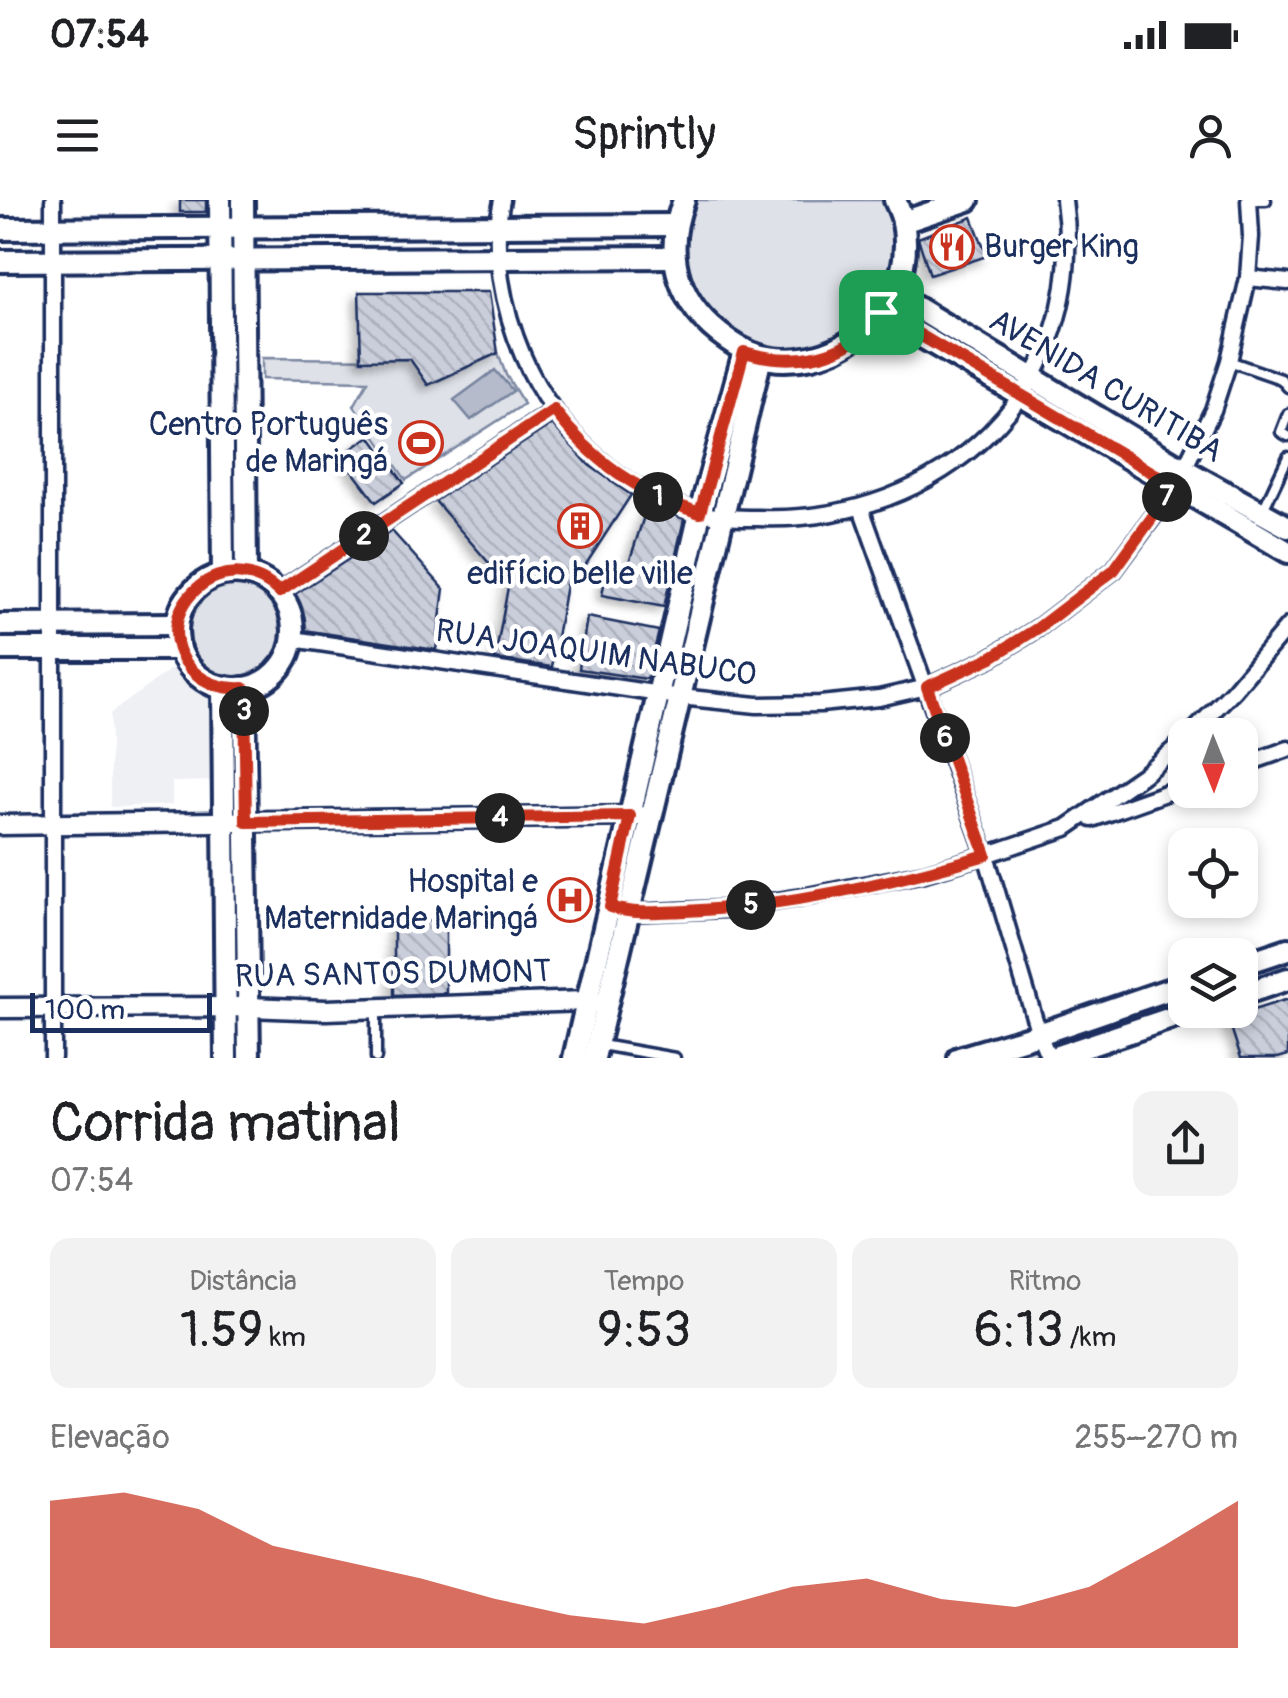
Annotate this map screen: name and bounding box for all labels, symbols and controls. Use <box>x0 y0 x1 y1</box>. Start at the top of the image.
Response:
text: 07:54 <box>50 11 149 59</box>
text: Sprintly <box>572 107 716 163</box>
icon: menu <box>50 108 105 163</box>
icon: person <box>1183 108 1238 163</box>
restaurant icon: Burger King <box>929 224 975 270</box>
place label: Burger King <box>984 227 1139 267</box>
pin <box>839 270 924 355</box>
icon: arrive <box>854 285 909 340</box>
street label: AVENIDA CURITIBA <box>982 300 1230 472</box>
place label: Centro Português de Maringá <box>149 405 388 482</box>
sports icon: Centro Português de Maringá <box>398 420 444 466</box>
pin: 1 <box>633 472 683 522</box>
pin: 7 <box>1142 472 1192 522</box>
text: 1 <box>653 479 663 514</box>
text: 7 <box>1160 479 1174 514</box>
building icon: edifício belle ville <box>557 503 603 549</box>
pin: 2 <box>339 511 389 561</box>
text: 2 <box>356 518 372 553</box>
place label: edifício belle ville <box>467 554 693 594</box>
street label: RUA JOAQUIM NABUCO <box>433 611 759 695</box>
pin: 3 <box>219 686 269 736</box>
text: 3 <box>236 693 252 728</box>
pin: 6 <box>920 713 970 763</box>
north arrow <box>1168 718 1258 808</box>
map controls <box>1168 718 1258 1028</box>
text: 6 <box>937 720 953 755</box>
pin: 4 <box>475 793 525 843</box>
text: 4 <box>492 800 508 835</box>
button: locate <box>1168 828 1258 918</box>
place label: Hospital e Maternidade Maringá <box>264 862 538 939</box>
hospital icon: Hospital e Maternidade Maringá <box>547 877 593 923</box>
pin: 5 <box>726 880 776 930</box>
text: 5 <box>743 887 759 922</box>
button: layers <box>1168 938 1258 1028</box>
street label: RUA SANTOS DUMONT <box>235 951 551 997</box>
scale bar <box>30 988 212 1033</box>
text: 100 m <box>45 993 125 1028</box>
text: Corrida matinal <box>50 1089 401 1158</box>
button: share <box>1133 1091 1238 1196</box>
text: 07:54 <box>50 1161 133 1201</box>
text: Distância <box>189 1264 297 1299</box>
text: Tempo <box>604 1264 684 1299</box>
text: Ritmo <box>1009 1264 1081 1299</box>
text: 1.59 <box>180 1299 263 1362</box>
text: 9:53 <box>597 1299 691 1362</box>
text: 6:13 <box>974 1299 1064 1362</box>
text: km <box>263 1320 306 1355</box>
text: /km <box>1064 1320 1116 1355</box>
text: Elevação <box>50 1418 170 1458</box>
text: 255–270 m <box>1075 1418 1238 1458</box>

